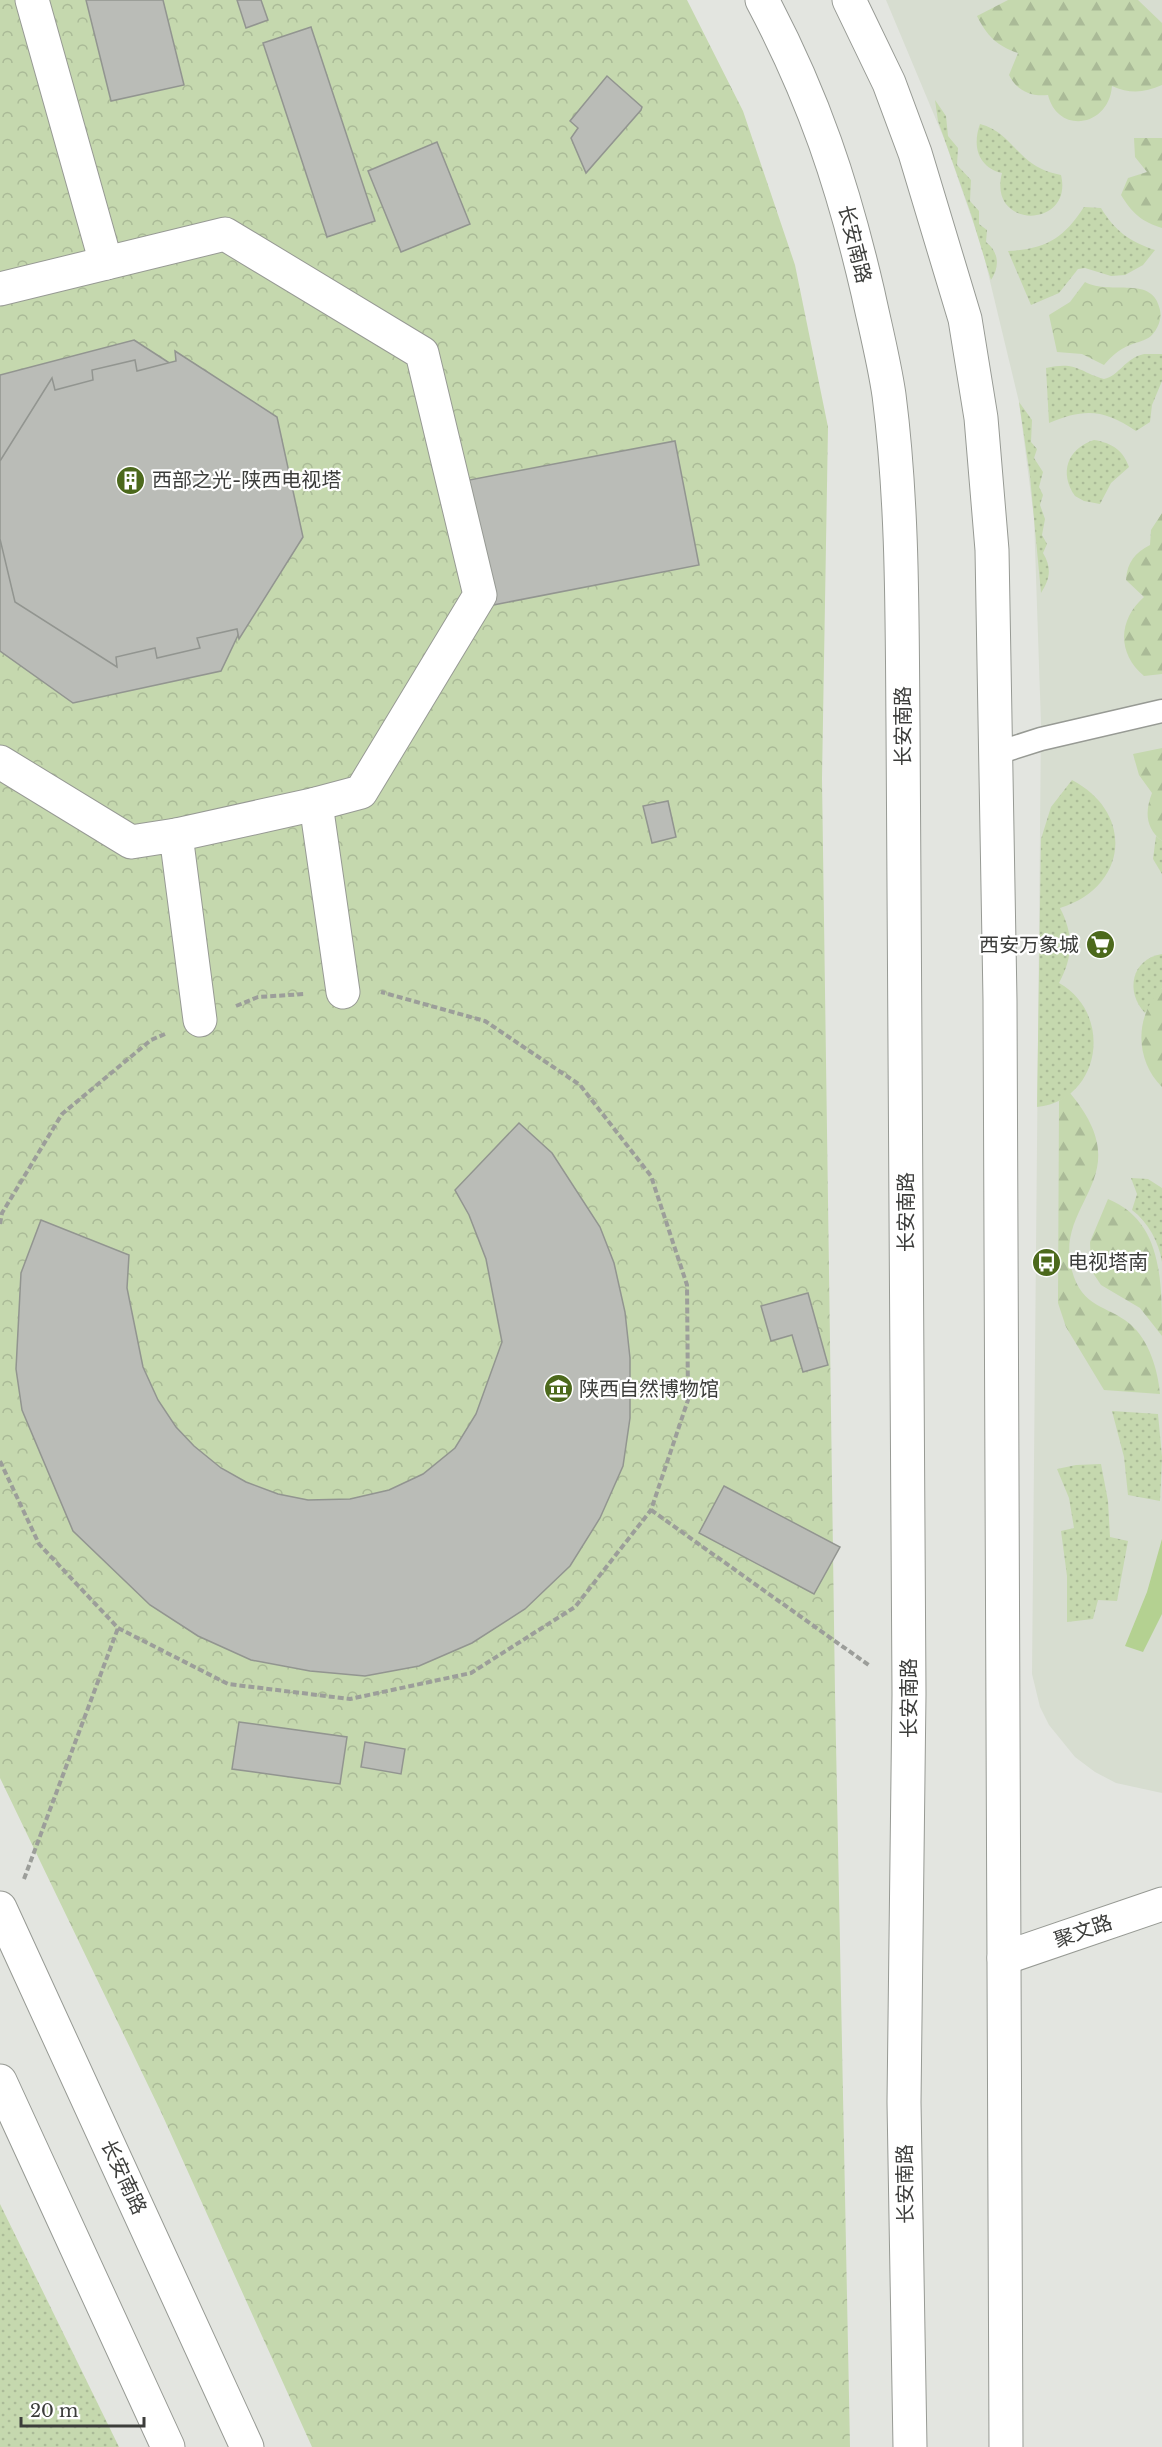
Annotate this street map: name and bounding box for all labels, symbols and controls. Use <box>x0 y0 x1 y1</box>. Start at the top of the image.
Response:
street label: 长安南路 <box>834 202 876 286</box>
building icon: 西部之光-陕西电视塔 <box>115 464 147 496</box>
place label: 西部之光-陕西电视塔 <box>152 468 341 492</box>
street label: 长安南路 <box>891 686 915 766</box>
supermarket icon: 西安万象城 <box>1084 929 1116 961</box>
place label: 西安万象城 <box>979 933 1079 957</box>
street label: 长安南路 <box>894 1172 918 1252</box>
bus stop icon: 电视塔南 <box>1031 1246 1063 1278</box>
place label: 电视塔南 <box>1068 1250 1148 1274</box>
museum icon: 陕西自然博物馆 <box>542 1373 574 1405</box>
place label: 陕西自然博物馆 <box>579 1377 719 1401</box>
street label: 长安南路 <box>897 1658 921 1738</box>
street label: 聚文路 <box>1051 1910 1115 1952</box>
street label: 长安南路 <box>96 2136 152 2218</box>
street label: 长安南路 <box>892 2144 918 2224</box>
scale bar <box>21 2390 144 2428</box>
text: 20 m <box>30 2400 78 2422</box>

